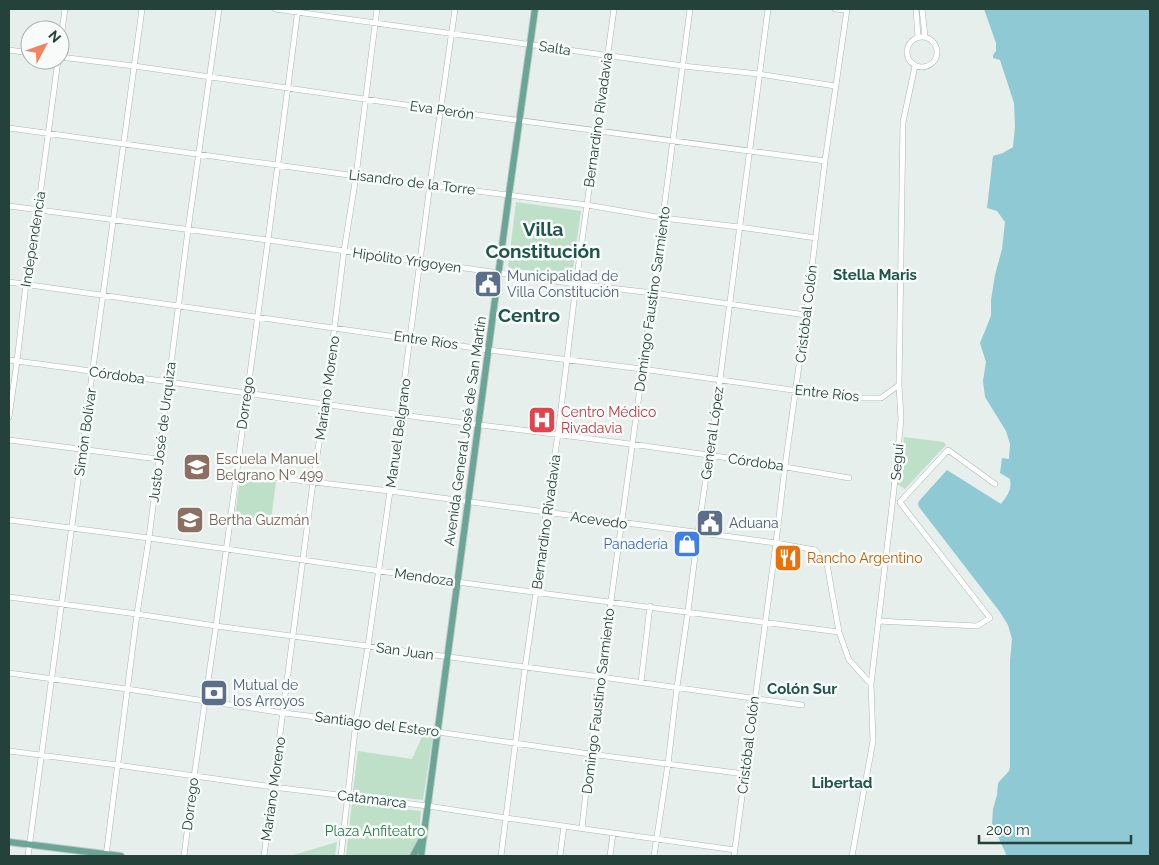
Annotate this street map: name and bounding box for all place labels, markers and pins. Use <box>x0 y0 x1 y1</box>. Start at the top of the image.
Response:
place label: Municipalidad de Villa Constitución <box>507 268 619 300</box>
public building icon: Municipalidad de Villa Constitución <box>473 269 503 299</box>
place label: Centro Médico Rivadavia <box>561 404 656 436</box>
hospital icon: Centro Médico Rivadavia <box>527 405 557 435</box>
place label: Escuela Manuel Belgrano Nº 499 <box>216 451 323 483</box>
school or university icon: Escuela Manuel Belgrano Nº 499 <box>182 452 212 482</box>
school or university icon: Bertha Guzmán <box>175 505 205 535</box>
public building icon: Aduana <box>695 508 725 538</box>
place label: Bertha Guzmán <box>209 512 309 528</box>
place label: Aduana <box>729 515 779 531</box>
shop icon: Panadería <box>672 529 702 559</box>
place label: Panadería <box>603 536 668 552</box>
restaurant icon: Rancho Argentino <box>773 543 803 573</box>
place label: Rancho Argentino <box>807 550 923 566</box>
place label: Mutual de los Arroyos <box>233 677 305 709</box>
bank icon: Mutual de los Arroyos <box>199 678 229 708</box>

